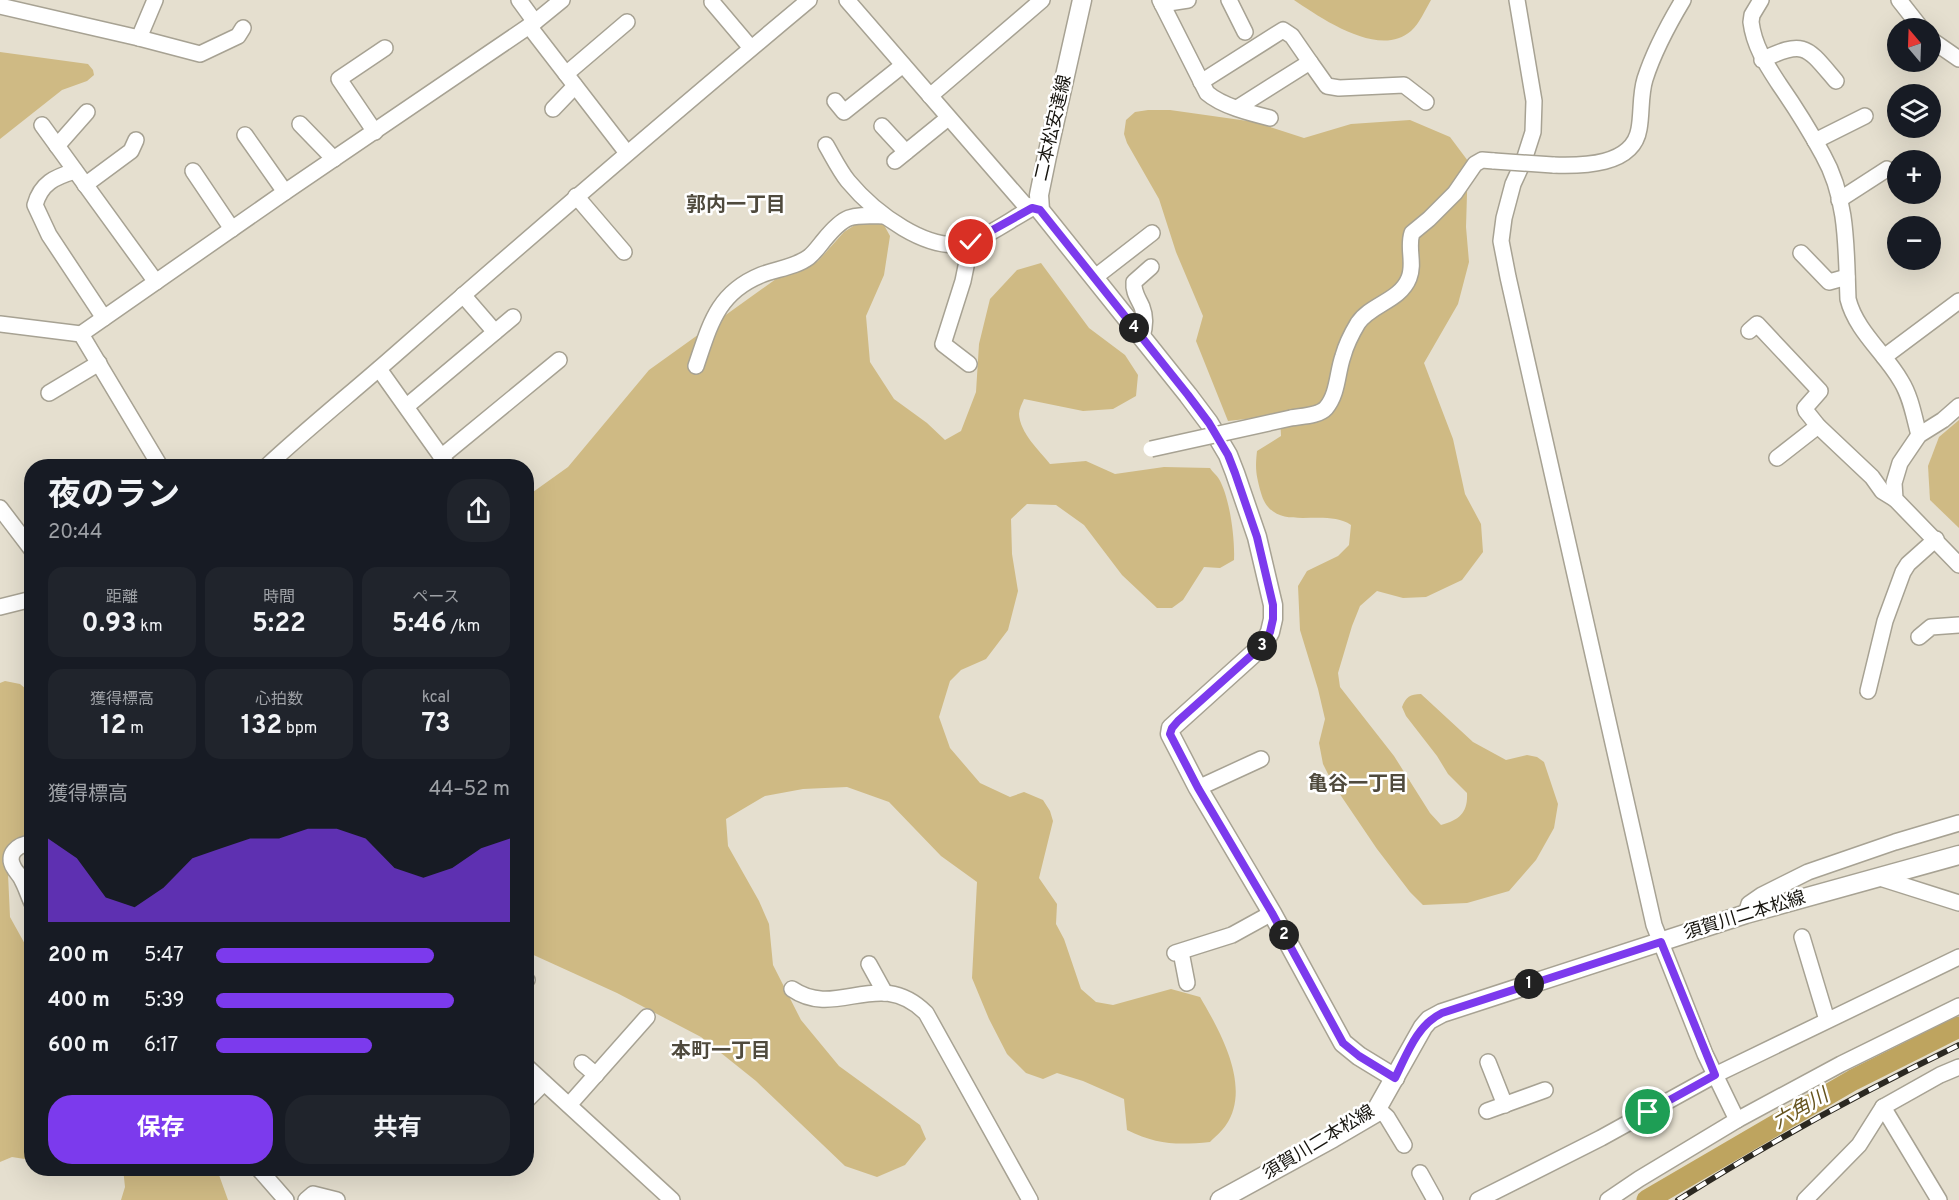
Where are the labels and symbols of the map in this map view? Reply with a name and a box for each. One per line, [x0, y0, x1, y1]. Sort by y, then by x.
north arrow [1887, 18, 1941, 72]
street label: 二本松安達線 [1031, 73, 1077, 183]
district label: 郭内一丁目 [686, 193, 786, 219]
pin [945, 216, 996, 267]
pin: 4 [1119, 313, 1149, 343]
pin: 3 [1247, 631, 1277, 661]
district label: 亀谷一丁目 [1308, 772, 1408, 798]
street label: 須賀川二本松線 [1681, 887, 1809, 945]
pin: 2 [1269, 920, 1299, 950]
pin: 1 [1514, 969, 1544, 999]
district label: 本町一丁目 [671, 1039, 771, 1065]
water label: 六角川 [1769, 1083, 1835, 1136]
pin [1622, 1086, 1673, 1137]
street label: 須賀川二本松線 [1259, 1101, 1379, 1185]

